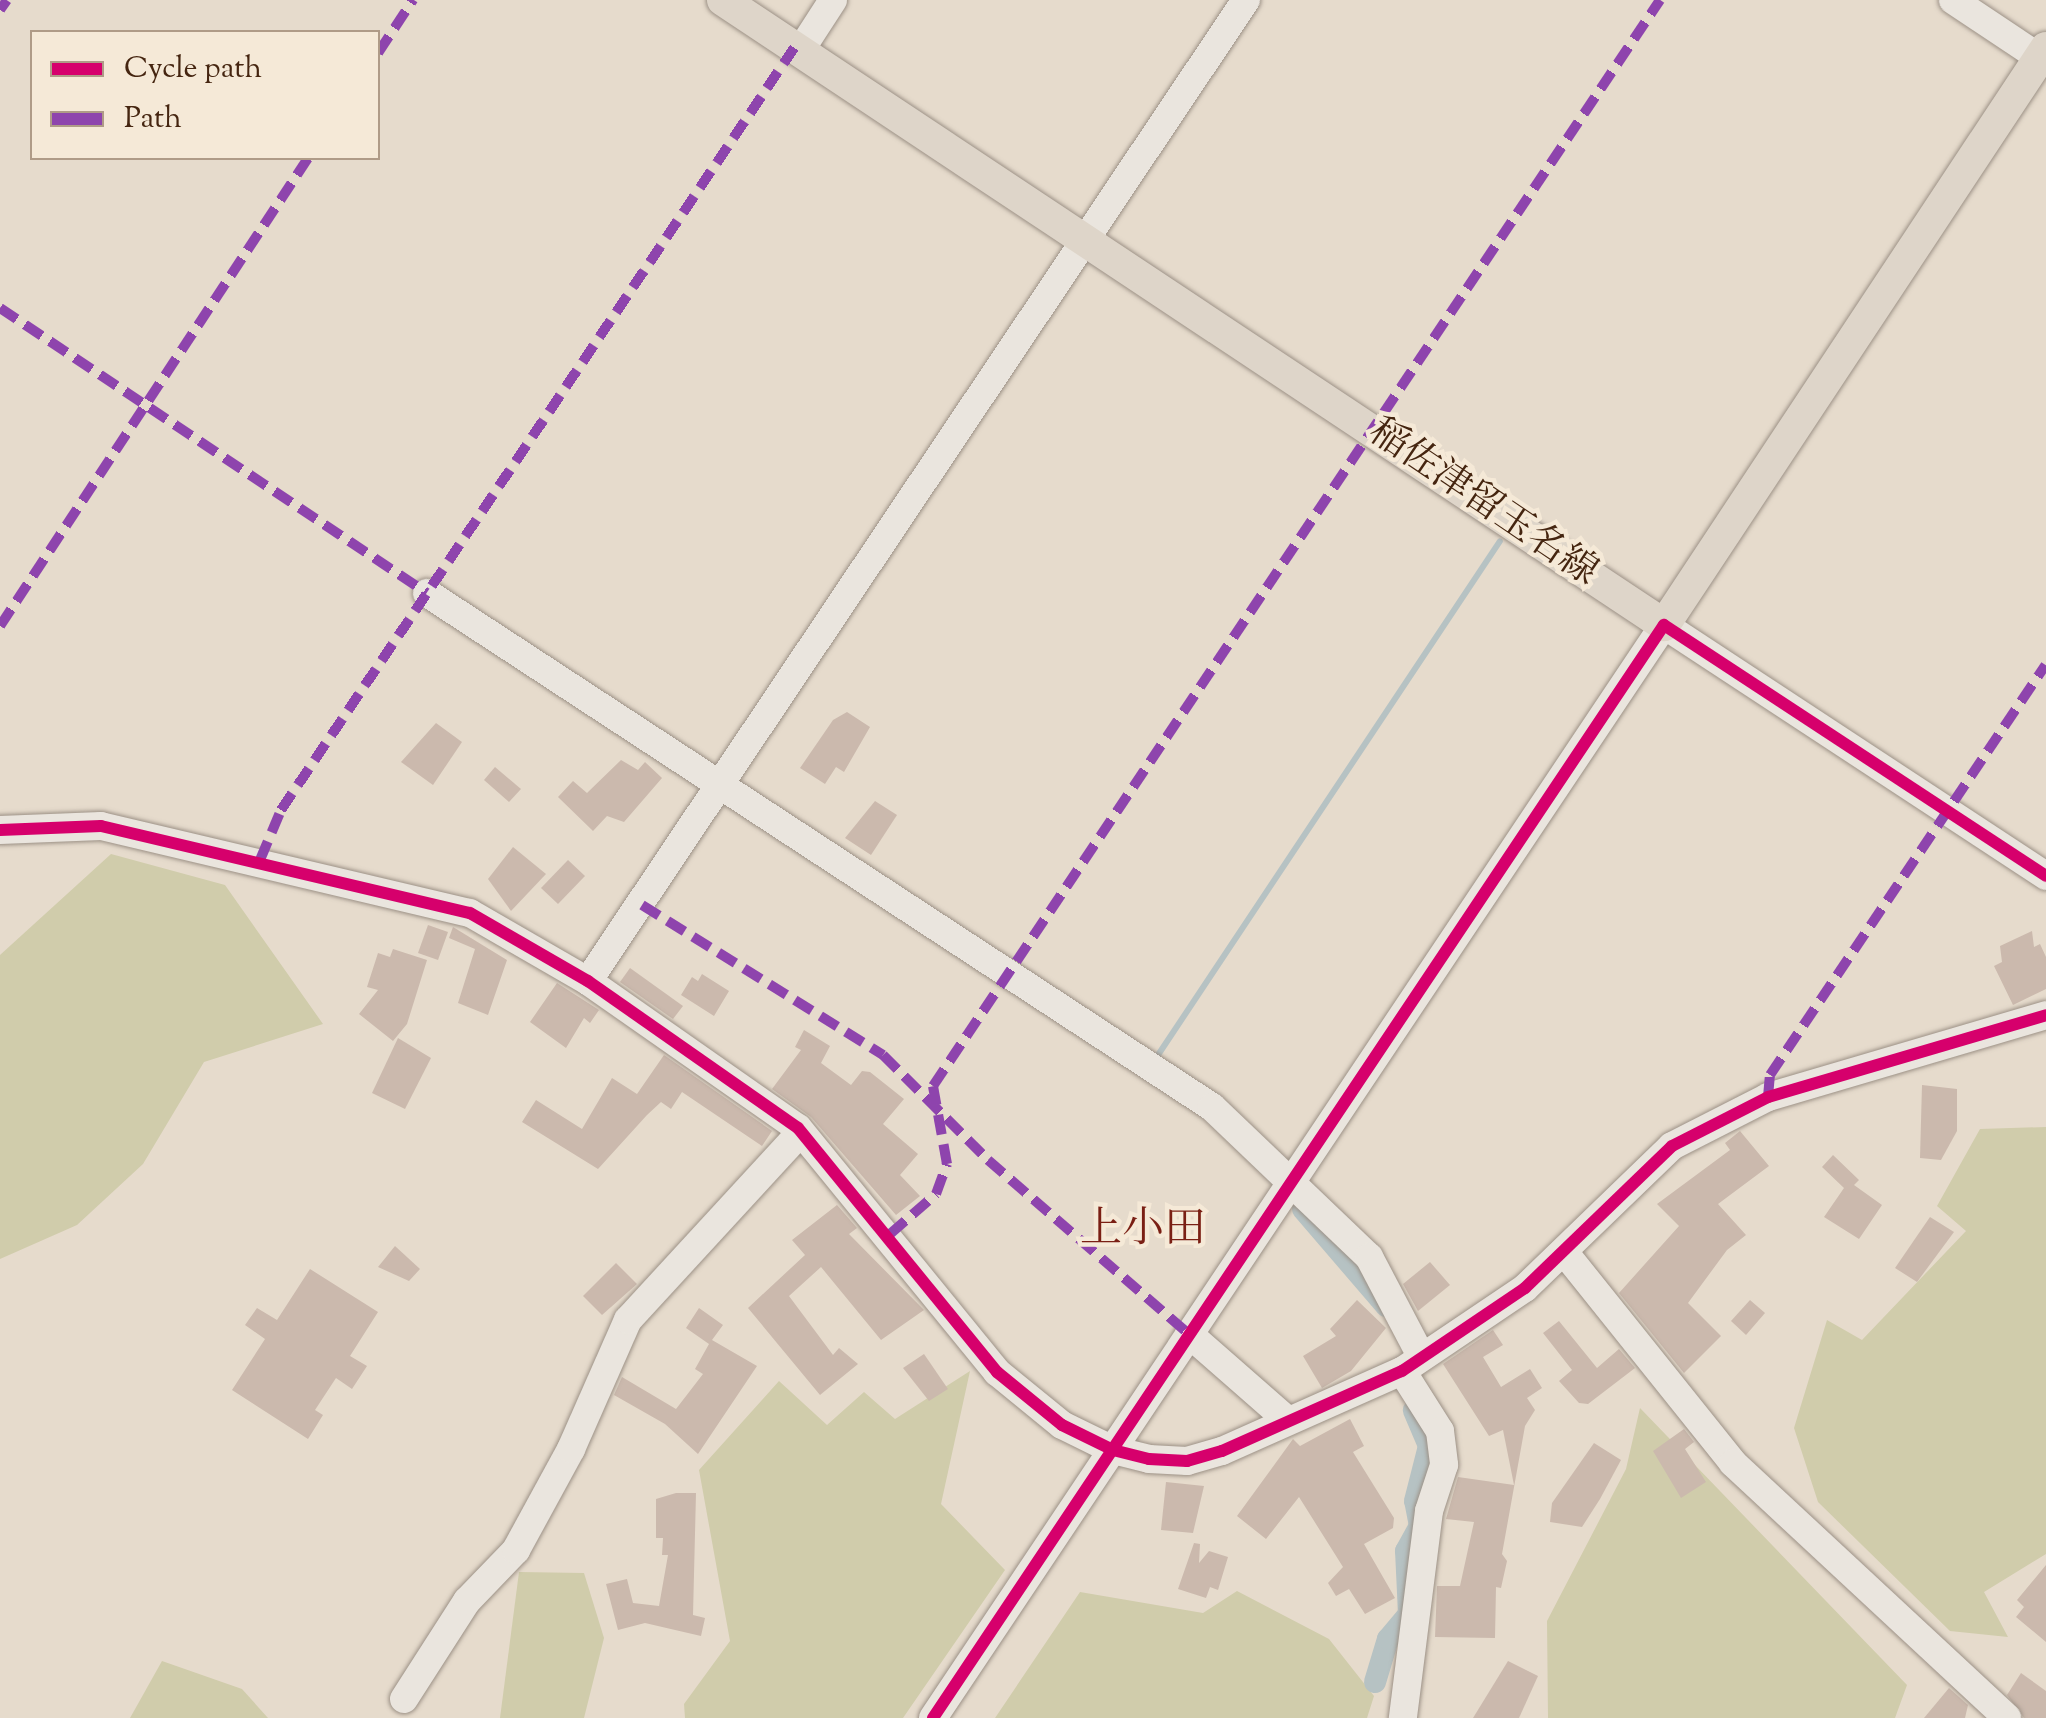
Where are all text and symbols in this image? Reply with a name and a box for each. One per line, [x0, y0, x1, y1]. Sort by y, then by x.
legend [30, 30, 380, 160]
text: Cycle path [124, 48, 262, 91]
text: Path [124, 98, 182, 141]
street label: 稲佐津留玉名線 [1359, 411, 1605, 597]
district label: 上小田 [1080, 1206, 1206, 1256]

